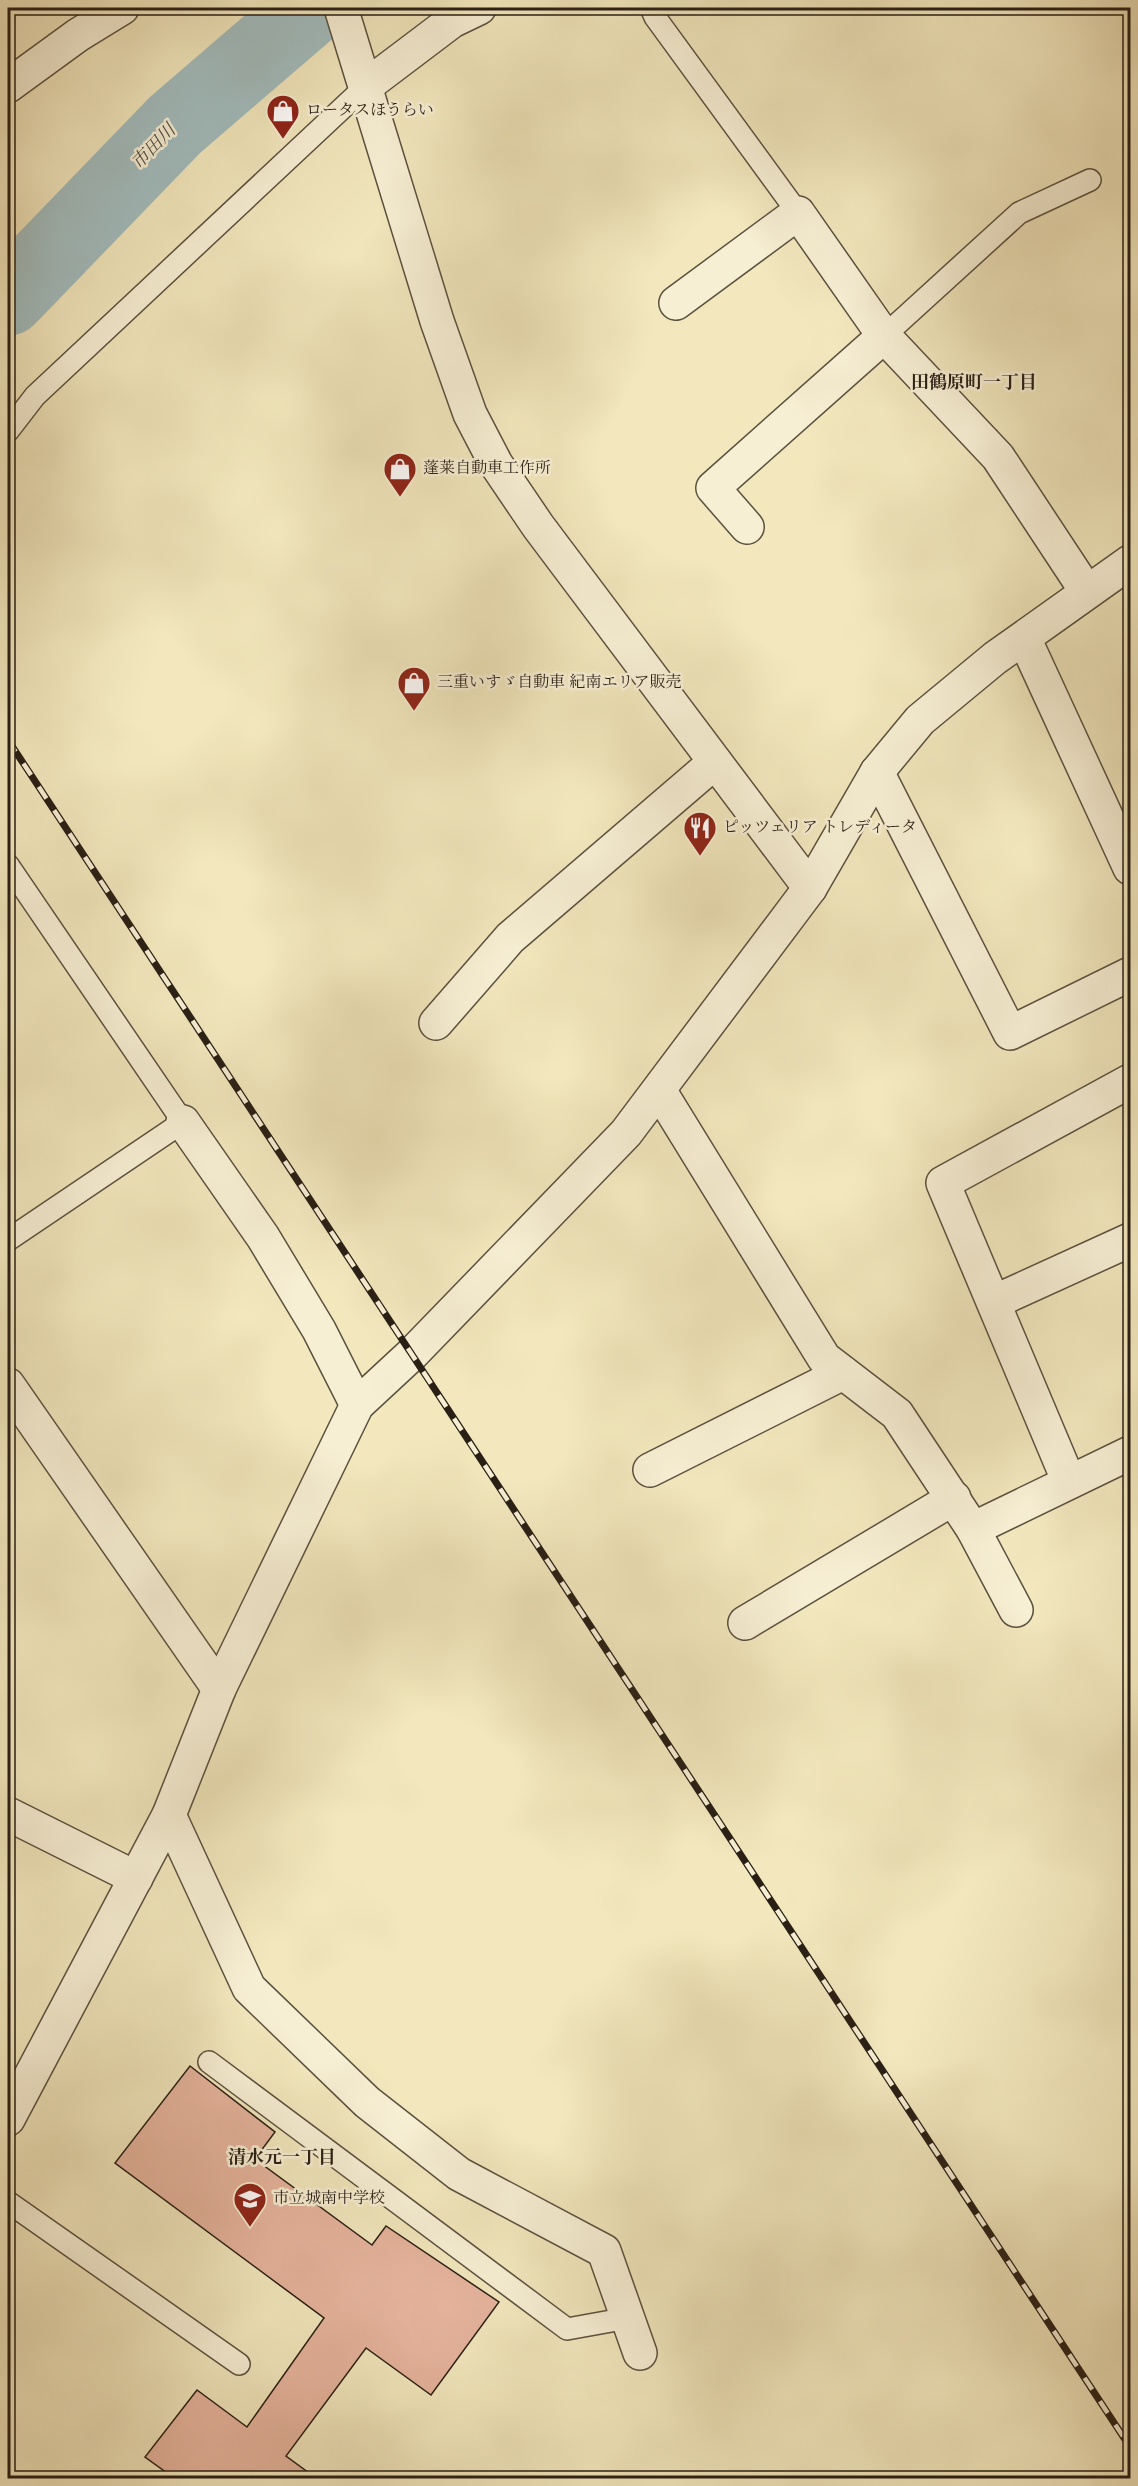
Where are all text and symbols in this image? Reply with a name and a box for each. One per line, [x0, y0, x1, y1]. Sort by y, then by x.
shop icon: ロータスほうらい [265, 93, 301, 140]
place label: ロータスほうらい [306, 102, 434, 119]
water label: 市田川 [127, 118, 181, 173]
district label: 田鶴原町一丁目 [911, 372, 1037, 392]
shop icon: 蓬莱自動車工作所 [382, 451, 418, 498]
place label: 蓬莱自動車工作所 [423, 459, 551, 477]
shop icon: 三重いすゞ自動車 紀南エリア販売 [396, 665, 432, 712]
place label: 三重いすゞ自動車 紀南エリア販売 [437, 673, 681, 691]
restaurant icon: ピッツェリア トレディータ [682, 810, 718, 857]
place label: ピッツェリア トレディータ [723, 819, 917, 836]
district label: 清水元一丁目 [228, 2147, 336, 2167]
school or university icon: 市立城南中学校 [232, 2181, 268, 2228]
place label: 市立城南中学校 [273, 2189, 385, 2207]

